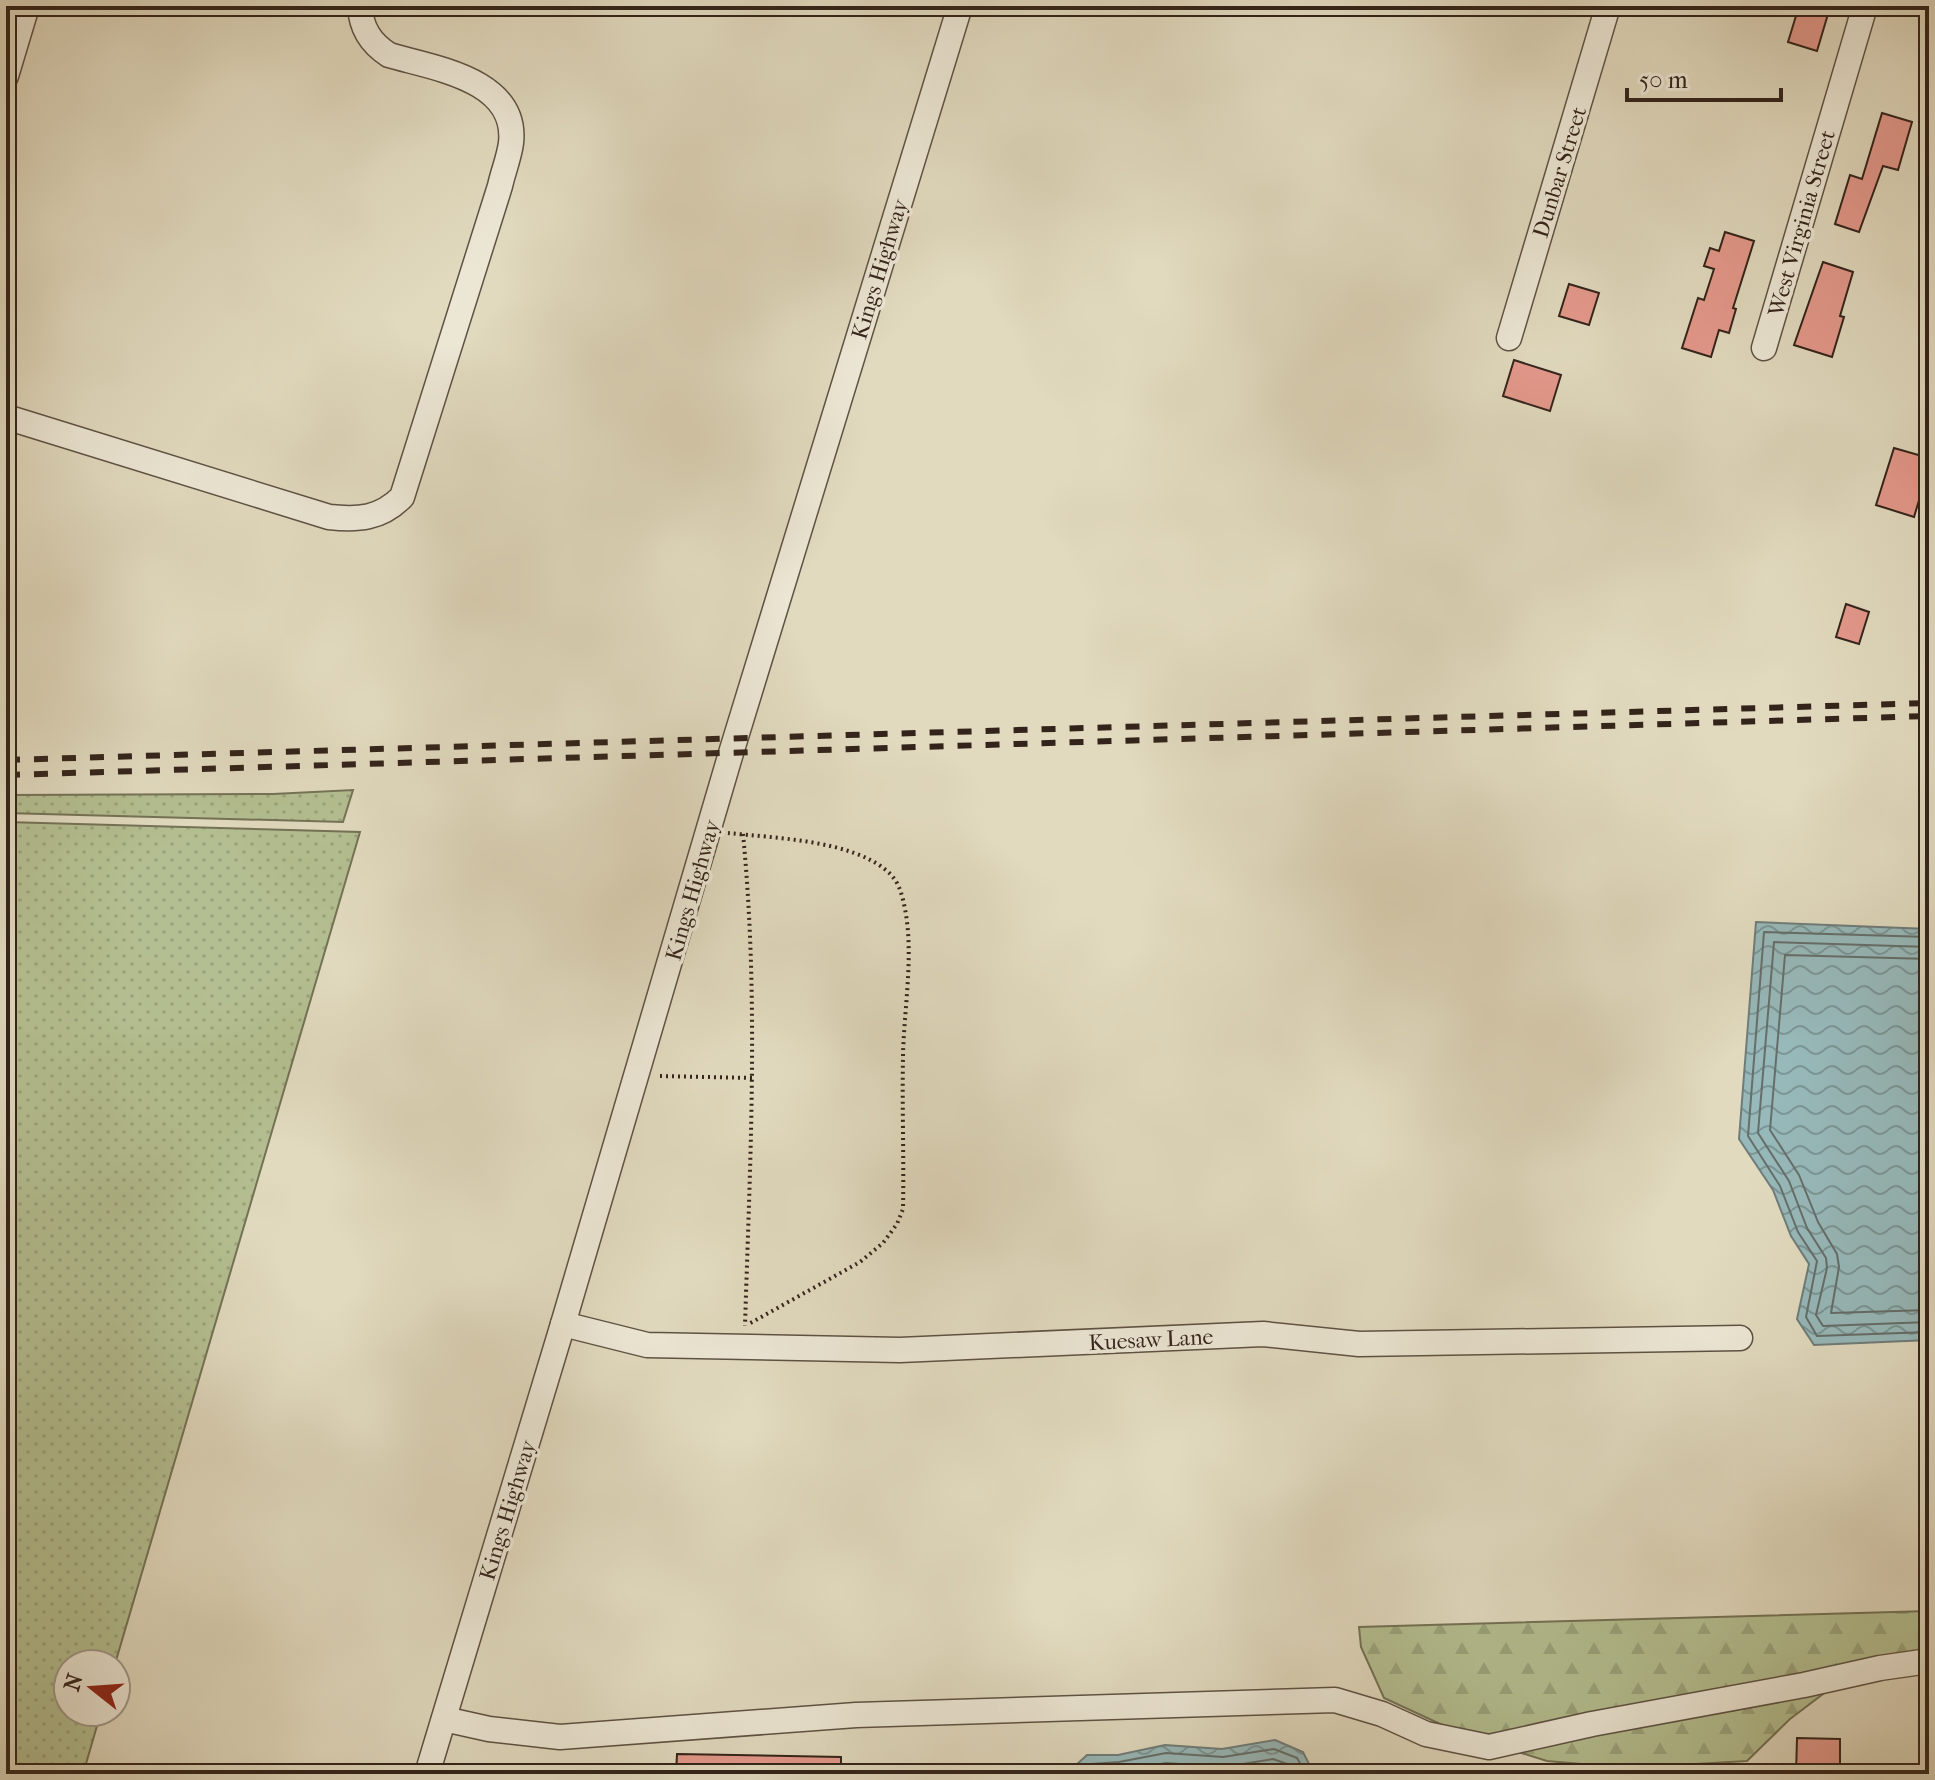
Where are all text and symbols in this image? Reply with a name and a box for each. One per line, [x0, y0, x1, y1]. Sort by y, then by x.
scale bar [1627, 52, 1781, 102]
text: 50 m [1639, 66, 1688, 94]
street label: Dunbar Street [1528, 103, 1592, 241]
street label: West Virginia Street [1763, 127, 1841, 320]
street label: Kings Highway [846, 195, 914, 342]
street label: Kings Highway [660, 816, 726, 964]
street label: Kuesaw Lane [1088, 1324, 1214, 1356]
street label: Kings Highway [474, 1436, 542, 1583]
north arrow [52, 1648, 132, 1728]
text: N [59, 1670, 89, 1694]

